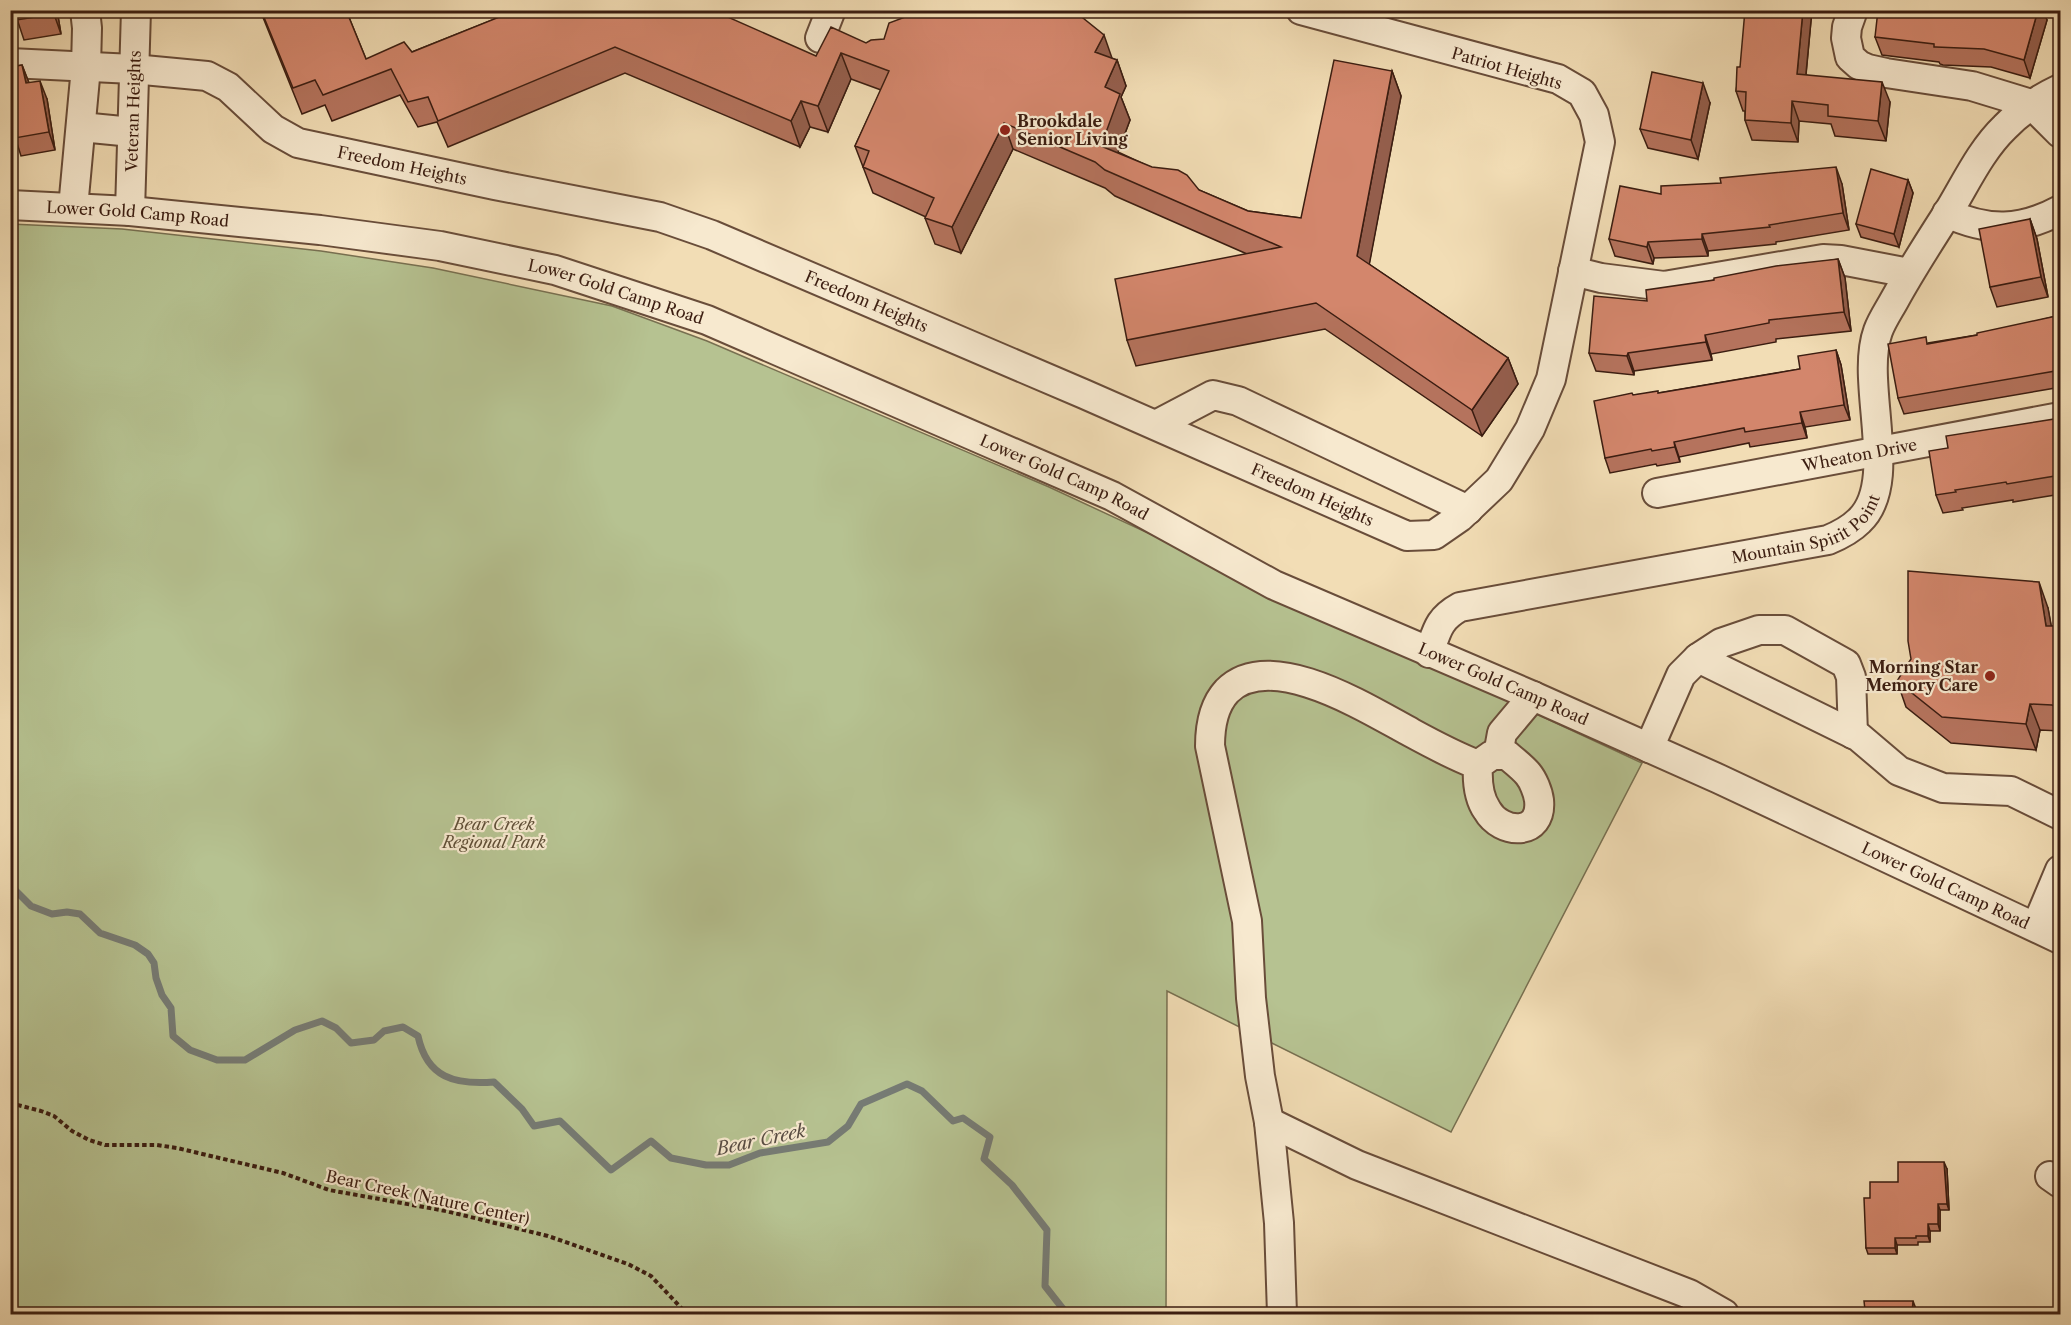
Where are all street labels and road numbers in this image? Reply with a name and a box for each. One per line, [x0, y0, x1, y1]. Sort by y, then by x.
street label: Patriot Heights [1449, 43, 1565, 93]
street label: Veteran Heights [121, 50, 145, 173]
street label: Freedom Heights [336, 142, 469, 189]
street label: Lower Gold Camp Road [46, 197, 230, 231]
street label: Lower Gold Camp Road [526, 255, 707, 328]
street label: Freedom Heights [802, 266, 931, 336]
street label: Lower Gold Camp Road [977, 430, 1152, 524]
street label: Wheaton Drive [1799, 434, 1919, 476]
street label: Freedom Heights [1248, 459, 1377, 530]
street label: Mountain Spirit Point [1730, 492, 1884, 567]
street label: Lower Gold Camp Road [1416, 638, 1592, 730]
street label: Lower Gold Camp Road [1859, 837, 2033, 933]
street label: Bear Creek (Nature Center) [324, 1166, 532, 1228]

